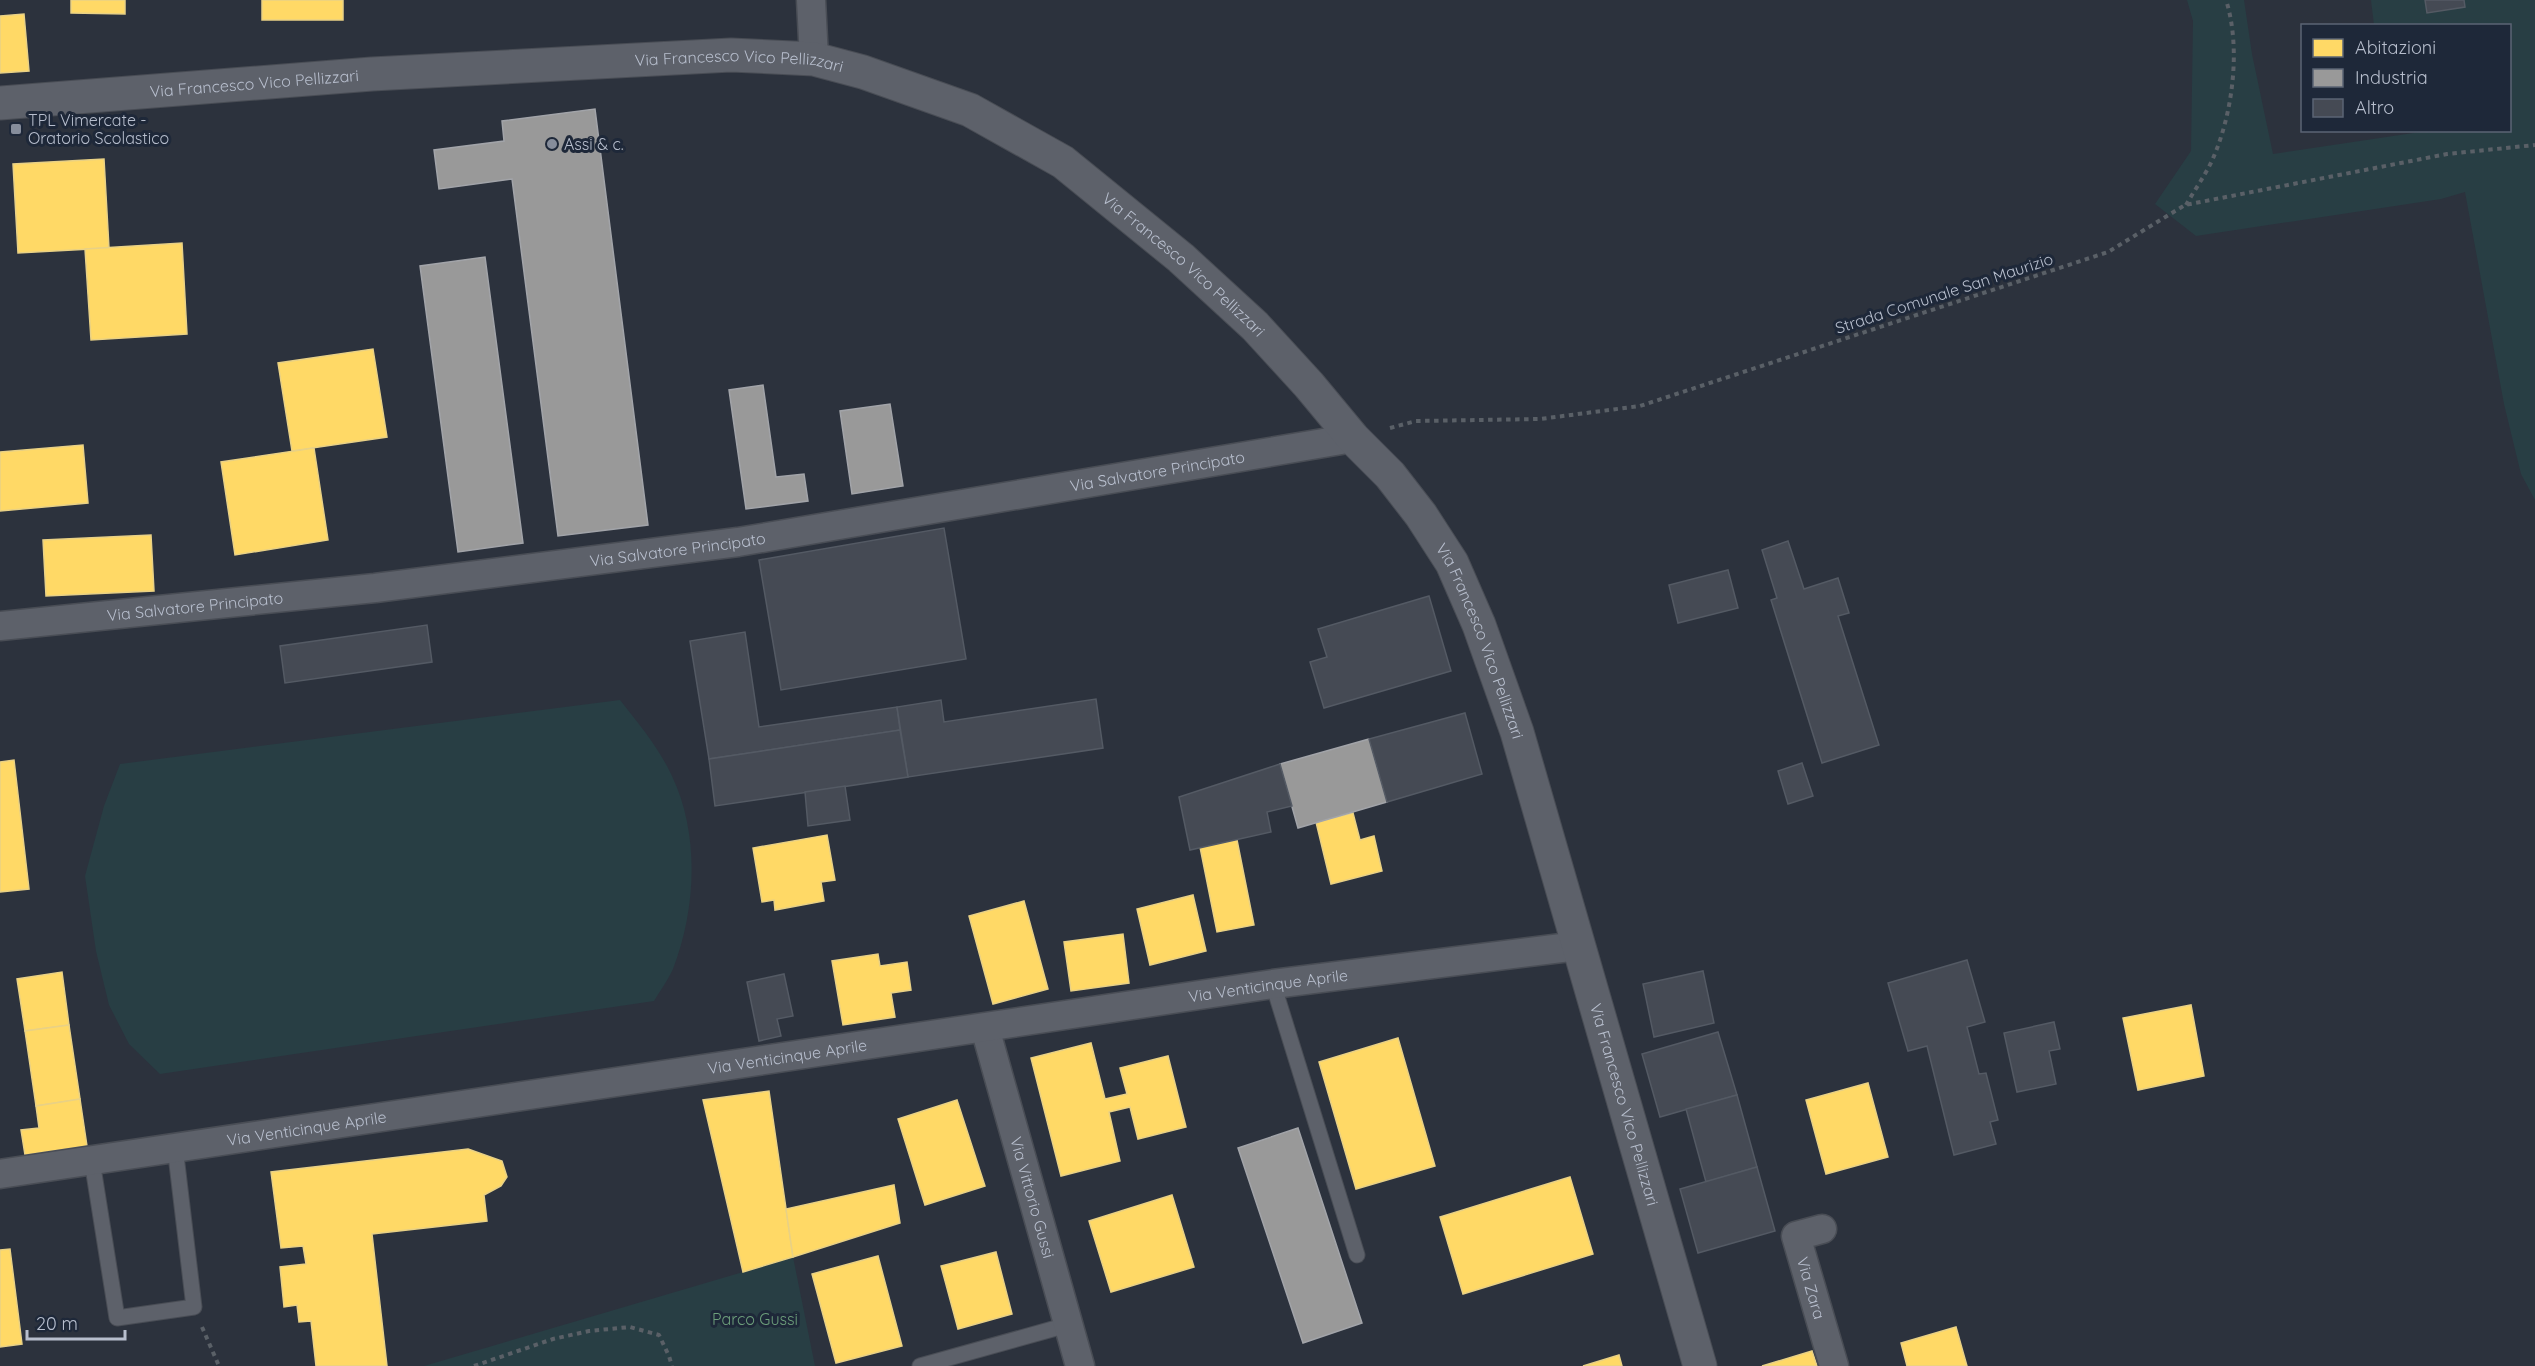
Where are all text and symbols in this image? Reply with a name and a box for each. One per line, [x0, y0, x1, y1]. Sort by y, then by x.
legend [2301, 24, 2511, 132]
text: Abitazioni [2355, 36, 2436, 59]
street label: Via Francesco Vico Pellizzari [634, 45, 846, 76]
street label: Via Francesco Vico Pellizzari [149, 65, 359, 101]
text: Industria [2355, 66, 2428, 89]
text: Altro [2355, 96, 2394, 119]
place label: TPL Vimercate - Oratorio Scolastico [28, 110, 169, 148]
marker: TPL Vimercate - Oratorio Scolastico [9, 122, 23, 136]
place label: Assi & c. [564, 134, 624, 154]
marker: Assi & c. [545, 137, 559, 151]
street label: Via Francesco Vico Pellizzari [1098, 188, 1270, 341]
street label: Strada Comunale San Maurizio [1832, 248, 2056, 338]
street label: Via Salvatore Principato [1068, 446, 1246, 496]
street label: Via Salvatore Principato [589, 528, 767, 571]
street label: Via Francesco Vico Pellizzari [1432, 539, 1528, 741]
street label: Via Salvatore Principato [106, 587, 284, 625]
street label: Via Venticinque Aprile [1187, 965, 1349, 1007]
street label: Via Francesco Vico Pellizzari [1586, 1001, 1663, 1208]
street label: Via Venticinque Aprile [706, 1035, 868, 1078]
street label: Via Venticinque Aprile [225, 1106, 388, 1150]
street label: Via Vittorio Gussi [1006, 1135, 1059, 1260]
street label: Via Zara [1793, 1254, 1830, 1321]
scale bar [27, 1303, 124, 1341]
park label: Parco Gussi [712, 1309, 798, 1329]
text: 20 m [36, 1312, 78, 1335]

